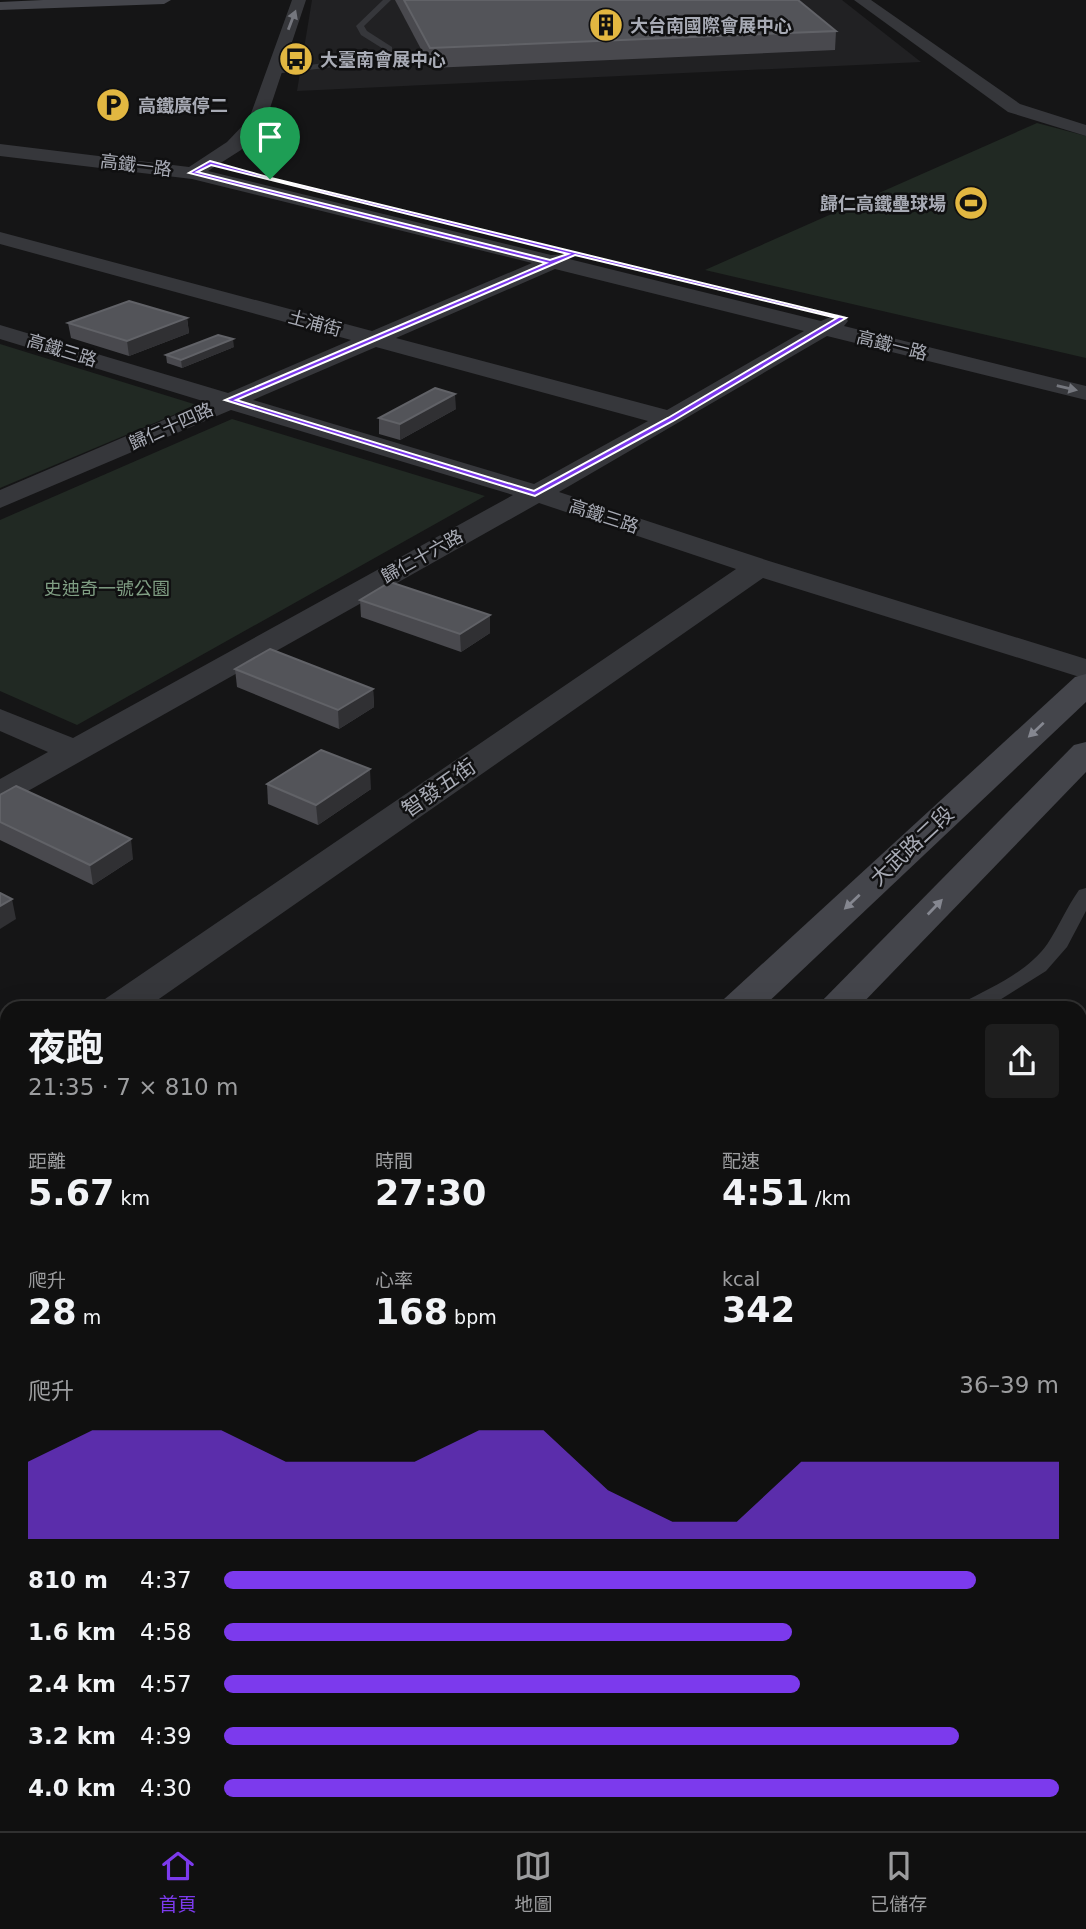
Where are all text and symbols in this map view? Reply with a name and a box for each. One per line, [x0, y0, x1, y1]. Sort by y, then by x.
building icon: 大台南國際會展中心 [587, 6, 625, 44]
one-way arrow [286, 10, 297, 31]
place label: 大台南國際會展中心 [630, 15, 792, 36]
bus stop icon: 大臺南會展中心 [277, 40, 315, 78]
place label: 大臺南會展中心 [320, 49, 446, 70]
parking icon: 高鐵廣停二 [94, 86, 132, 124]
place label: 高鐵廣停二 [138, 95, 228, 116]
pin [240, 107, 300, 179]
icon: arrive [251, 118, 289, 156]
street label: 高鐵一路 [99, 150, 173, 180]
sports icon: 歸仁高鐵壘球場 [952, 184, 990, 222]
place label: 歸仁高鐵壘球場 [820, 193, 946, 214]
street label: 土浦街 [286, 306, 344, 340]
street label: 高鐵一路 [855, 326, 929, 364]
street label: 高鐵三路 [25, 329, 99, 371]
one-way arrow [1056, 383, 1078, 394]
street label: 歸仁十四路 [126, 398, 216, 454]
street label: 高鐵三路 [567, 495, 641, 537]
street label: 歸仁十六路 [378, 525, 466, 587]
park label: 史迪奇一號公園 [44, 578, 170, 599]
one-way arrow [1027, 722, 1045, 738]
street label: 智發五街 [398, 754, 480, 822]
street label: 大武路二段 [865, 801, 959, 891]
one-way arrow [843, 894, 861, 910]
one-way arrow [926, 899, 942, 916]
button: share [985, 1024, 1059, 1098]
text: 夜跑 [28, 1026, 104, 1070]
text: 21:35 · 7 × 810 m [28, 1074, 238, 1100]
text: 距離 [28, 1150, 66, 1172]
text: 時間 [375, 1150, 413, 1172]
text: 配速 [722, 1150, 760, 1172]
text: 5.67 [28, 1173, 114, 1213]
text: 27:30 [375, 1173, 486, 1213]
text: 4:51 [722, 1173, 809, 1213]
text: km [114, 1187, 150, 1209]
text: /km [809, 1187, 851, 1209]
text: kcal [722, 1268, 760, 1290]
text: 爬升 [28, 1269, 66, 1291]
text: 心率 [375, 1269, 413, 1291]
text: 342 [722, 1290, 795, 1330]
text: 28 [28, 1292, 77, 1332]
text: 168 [375, 1292, 448, 1332]
text: m [77, 1306, 101, 1328]
text: bpm [448, 1306, 497, 1328]
text: 36–39 m [959, 1372, 1059, 1398]
text: 爬升 [28, 1378, 74, 1404]
text: 810 m [28, 1567, 108, 1593]
text: 4:37 [140, 1567, 192, 1593]
text: 1.6 km [28, 1619, 116, 1645]
text: 4:58 [140, 1619, 192, 1645]
text: 2.4 km [28, 1671, 116, 1697]
text: 4:57 [140, 1671, 192, 1697]
text: 3.2 km [28, 1723, 116, 1749]
text: 4:39 [140, 1723, 192, 1749]
text: 4.0 km [28, 1775, 116, 1801]
text: 4:30 [140, 1775, 192, 1801]
tab: 首頁 [159, 1847, 197, 1916]
tab: 地圖 [514, 1847, 552, 1916]
tab: 已儲存 [870, 1847, 927, 1916]

